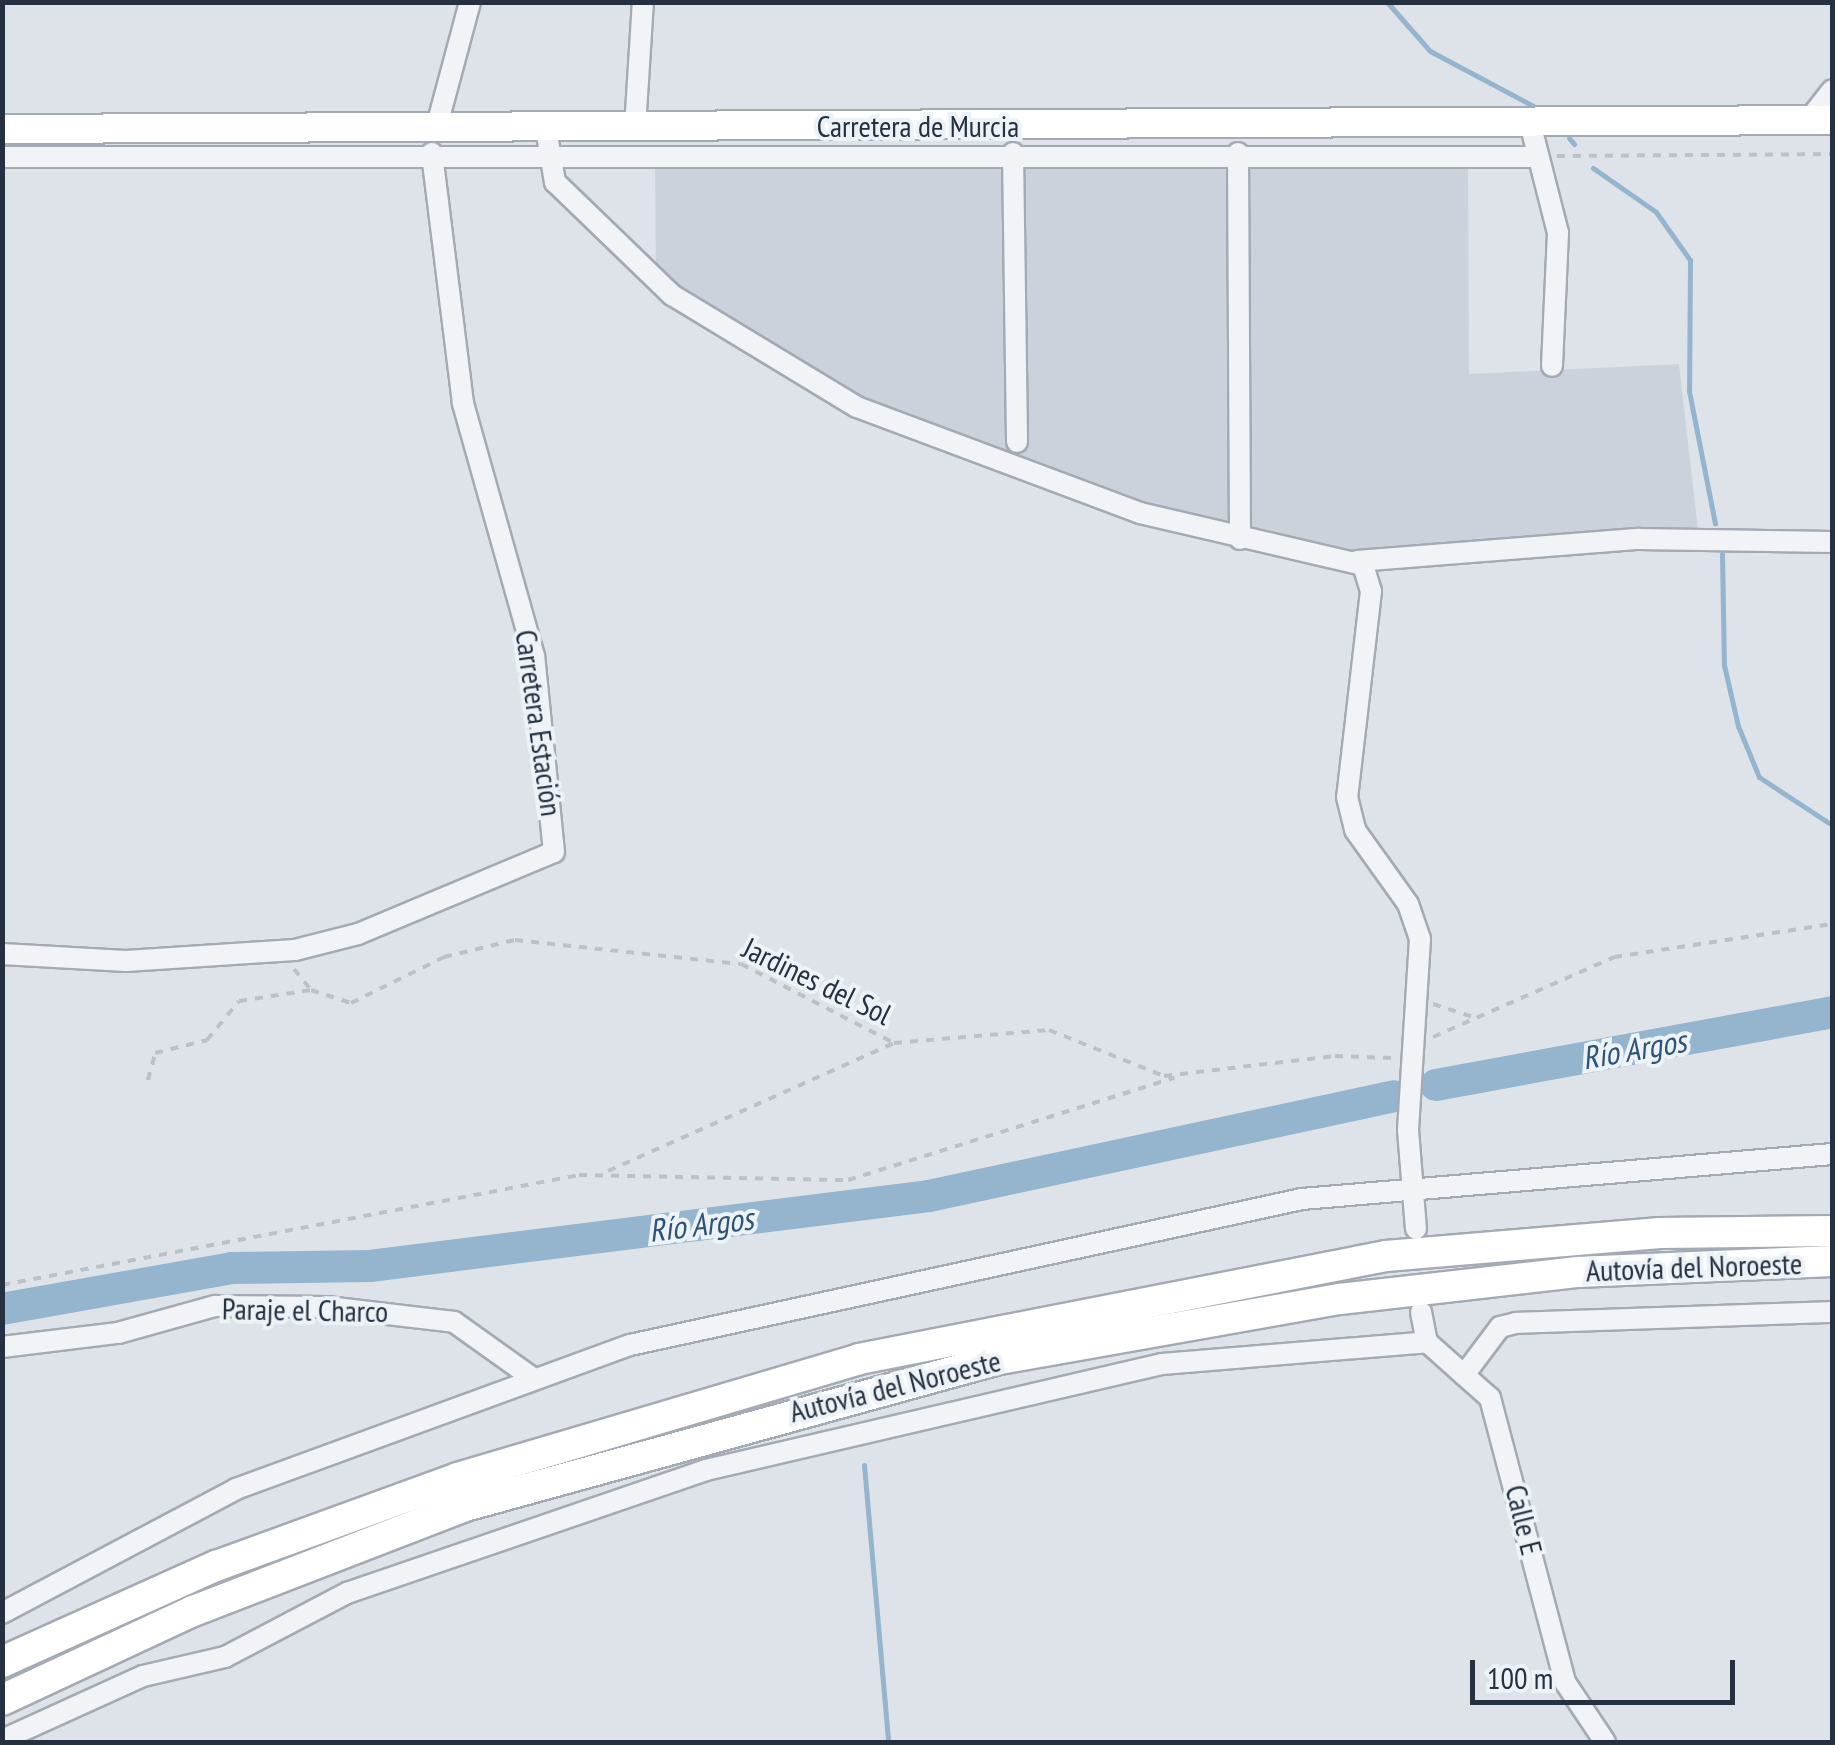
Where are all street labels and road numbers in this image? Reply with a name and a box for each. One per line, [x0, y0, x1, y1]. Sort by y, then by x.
street label: Carretera de Murcia [817, 108, 1019, 144]
street label: Carretera Estación [508, 628, 570, 818]
street label: Jardines del Sol [737, 930, 897, 1032]
street label: Autovía del Noroeste [1585, 1245, 1803, 1289]
street label: Paraje el Charco [222, 1291, 388, 1329]
street label: Autovía del Noroeste [786, 1342, 1004, 1430]
street label: Calle E [1498, 1481, 1550, 1559]

